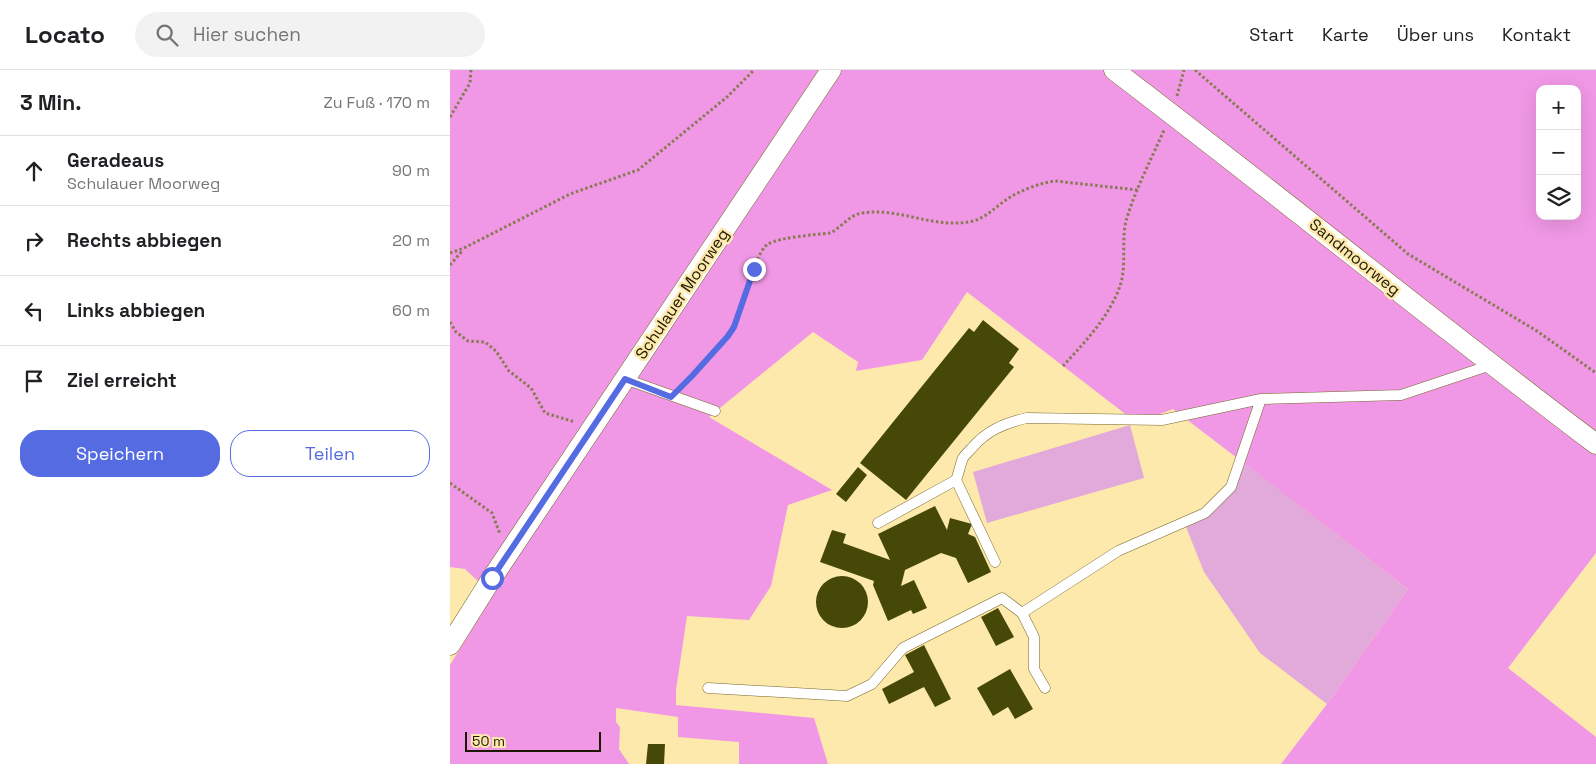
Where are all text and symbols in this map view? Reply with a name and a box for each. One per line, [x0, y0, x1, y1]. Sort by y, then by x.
search box [135, 12, 485, 57]
text: Locato [25, 19, 105, 50]
icon: search [153, 21, 181, 49]
text: Hier suchen [193, 22, 301, 47]
text: Start [1249, 23, 1294, 46]
text: Karte [1322, 23, 1369, 46]
text: Über uns [1397, 23, 1474, 46]
text: Kontakt [1502, 23, 1571, 46]
map controls [1536, 85, 1581, 220]
button: + [1536, 85, 1581, 130]
text: 3 Min. [20, 89, 81, 116]
text: Zu Fuß · 170 m [324, 92, 430, 113]
button: − [1536, 130, 1581, 175]
text: Geradeaus [67, 148, 164, 173]
icon: ahead [20, 157, 48, 185]
text: 90 m [392, 160, 430, 181]
text: Schulauer Moorweg [67, 173, 220, 194]
button: layers [1536, 175, 1581, 220]
street label: Sandmoorweg [1305, 214, 1405, 300]
street label: Schulauer Moorweg [630, 225, 734, 363]
icon: right [20, 227, 48, 255]
text: Rechts abbiegen [67, 228, 222, 253]
text: 20 m [392, 230, 430, 251]
route end [743, 258, 766, 281]
icon: left [20, 297, 48, 325]
text: Links abbiegen [67, 298, 205, 323]
text: 60 m [392, 300, 430, 321]
icon: arrive [20, 367, 48, 395]
text: Ziel erreicht [67, 368, 177, 393]
button: Speichern [20, 430, 220, 477]
button: Teilen [230, 430, 430, 477]
route start [481, 567, 504, 590]
scale bar [465, 729, 601, 752]
text: 50 m [472, 732, 505, 750]

